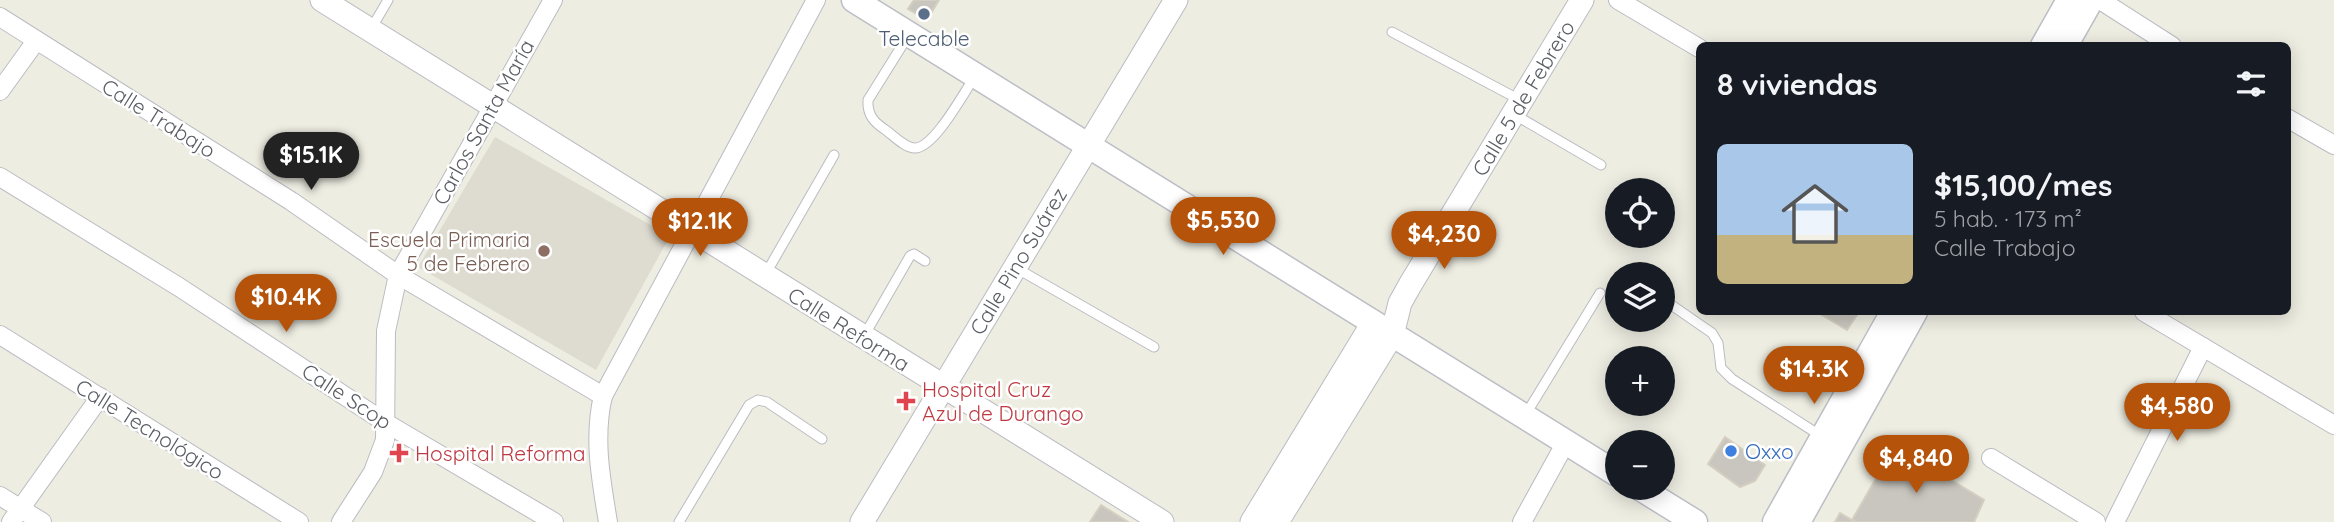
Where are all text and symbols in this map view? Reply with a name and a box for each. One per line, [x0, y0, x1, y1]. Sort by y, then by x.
marker: Telecable [916, 6, 932, 22]
street label: Calle 5 de Febrero [1466, 15, 1580, 181]
place label: Telecable [878, 25, 970, 51]
street label: Carlos Santa María [427, 35, 539, 209]
text: 8 viviendas [1717, 65, 1877, 103]
icon: filters [2232, 65, 2270, 103]
street label: Calle Trabajo [97, 73, 221, 163]
pin: $15.1K [254, 132, 368, 192]
text: $15.1K [279, 140, 343, 169]
text: $15,100/mes [1934, 166, 2112, 204]
icon: home [1773, 172, 1857, 256]
map controls [1605, 178, 1675, 500]
button: locate [1605, 178, 1675, 248]
street label: Calle Pino Suárez [964, 183, 1072, 339]
pin: $12.1K [643, 198, 757, 258]
pin: $5,530 [1166, 198, 1280, 257]
text: 5 hab. · 173 m² [1934, 204, 2082, 233]
text: $5,530 [1186, 205, 1260, 234]
text: $12.1K [668, 206, 732, 235]
pin: $4,230 [1387, 212, 1501, 271]
text: $4,230 [1407, 219, 1481, 248]
place label: Escuela Primaria 5 de Febrero [368, 226, 530, 276]
text: Calle Trabajo [1934, 233, 2076, 262]
marker: Escuela Primaria 5 de Febrero [536, 243, 552, 259]
button: layers [1605, 262, 1675, 332]
pin: $10.4K [229, 274, 343, 334]
street label: Calle Reforma [783, 281, 915, 377]
text: $10.4K [251, 282, 321, 311]
button: + [1605, 346, 1675, 416]
pin: $14.3K [1757, 346, 1871, 406]
text: $14.3K [1779, 354, 1849, 383]
street label: Calle Scop [297, 357, 397, 435]
street label: Calle Tecnológico [71, 373, 229, 485]
place label: Hospital Cruz Azul de Durango [922, 376, 1084, 426]
pin: $4,580 [2120, 384, 2234, 443]
marker: Hospital Cruz Azul de Durango [896, 391, 916, 411]
text: $4,580 [2140, 391, 2214, 420]
button: − [1605, 430, 1675, 500]
pin: $4,840 [1859, 435, 1973, 495]
place label: Oxxo [1745, 438, 1794, 464]
place label: Hospital Reforma [415, 440, 586, 466]
marker: Hospital Reforma [389, 443, 409, 463]
marker: Oxxo [1723, 443, 1739, 459]
text: $4,840 [1879, 443, 1953, 472]

